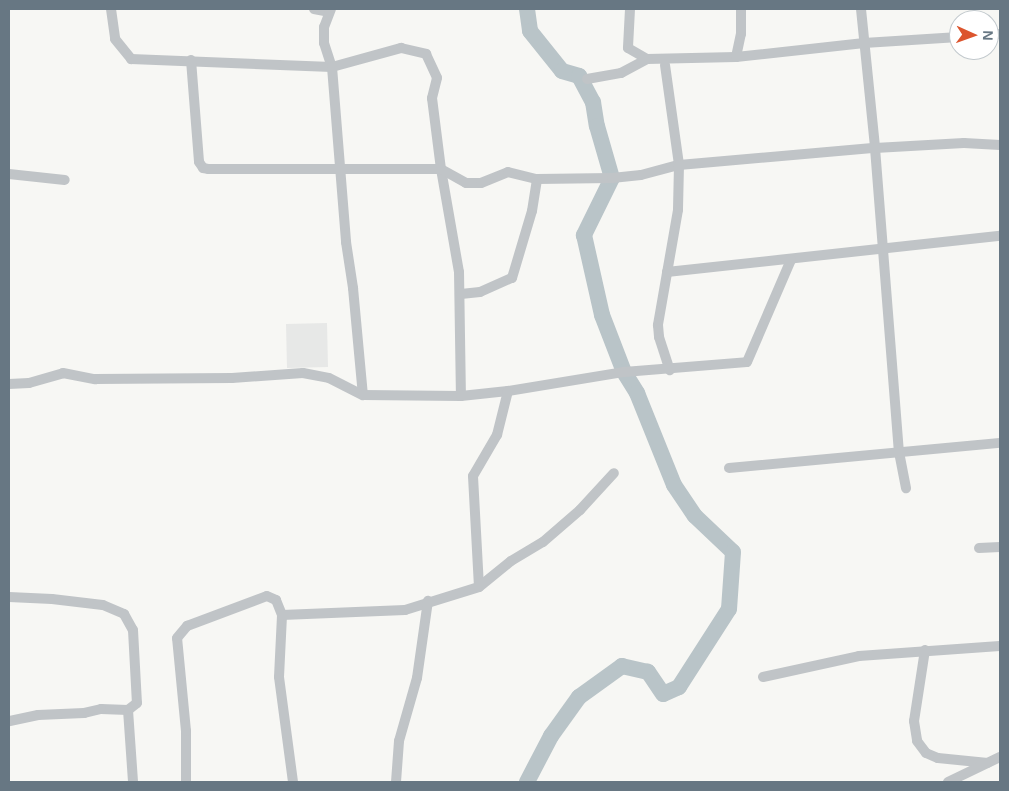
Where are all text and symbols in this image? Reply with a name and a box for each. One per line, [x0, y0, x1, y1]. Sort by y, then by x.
north arrow [949, 10, 999, 60]
text: N [980, 30, 996, 41]

